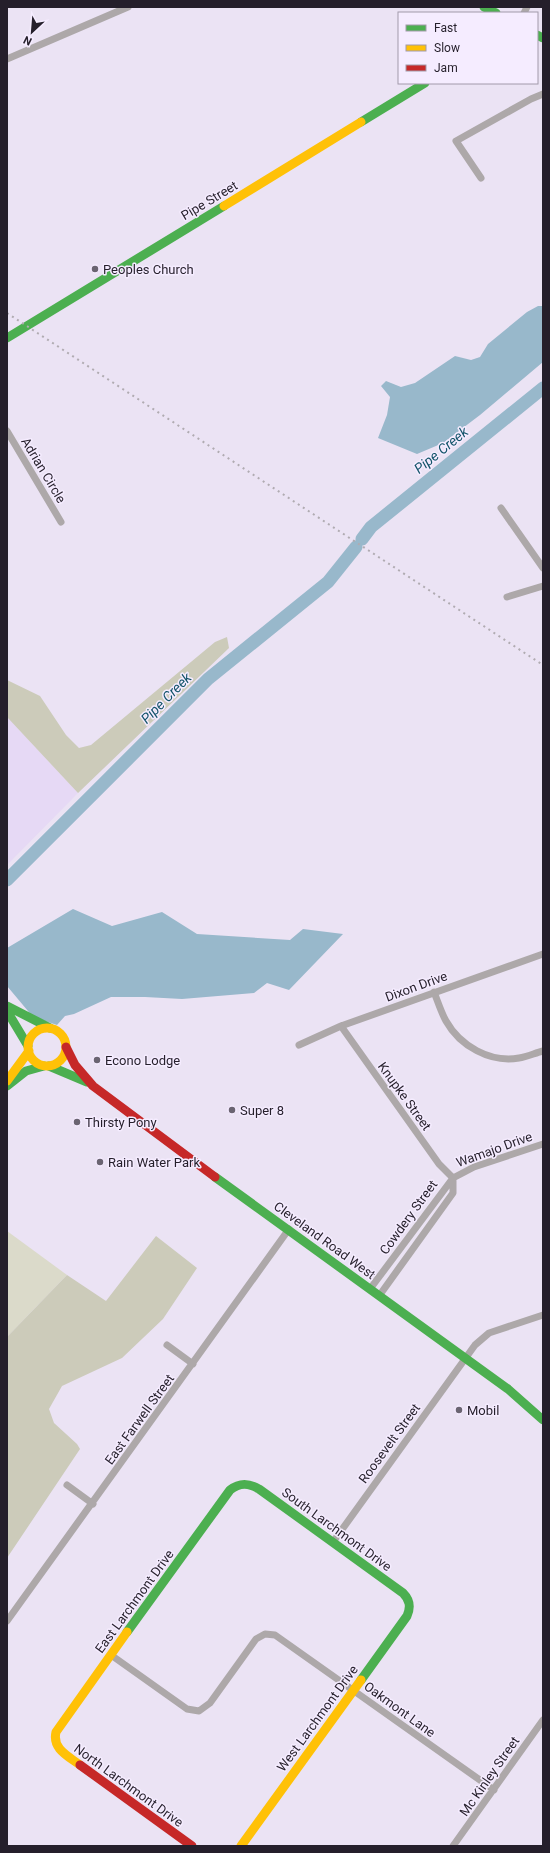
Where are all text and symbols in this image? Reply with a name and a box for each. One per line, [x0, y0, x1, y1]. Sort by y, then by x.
north arrow [12, 12, 52, 52]
legend [398, 12, 538, 84]
text: Fast [434, 21, 457, 35]
text: N [21, 33, 34, 48]
text: Slow [434, 41, 460, 55]
text: Jam [434, 61, 458, 75]
street label: Pipe Street [178, 178, 240, 223]
place label: Peoples Church [103, 262, 194, 277]
marker: Peoples Church [90, 264, 100, 274]
water label: Pipe Creek [411, 423, 472, 477]
street label: Adrian Circle [18, 435, 69, 506]
water label: Pipe Creek [137, 669, 195, 727]
street label: Dixon Drive [383, 968, 449, 1005]
place label: Econo Lodge [105, 1053, 180, 1068]
marker: Econo Lodge [92, 1055, 102, 1065]
street label: Knupke Street [375, 1059, 434, 1133]
place label: Super 8 [240, 1103, 284, 1118]
marker: Super 8 [227, 1105, 237, 1115]
place label: Thirsty Pony [85, 1115, 157, 1130]
marker: Thirsty Pony [72, 1117, 82, 1127]
street label: Wamajo Drive [454, 1129, 534, 1170]
place label: Rain Water Park [108, 1155, 200, 1170]
marker: Rain Water Park [95, 1157, 105, 1167]
street label: Cowdery Street [376, 1177, 440, 1257]
street label: Cleveland Road West [271, 1199, 378, 1282]
street label: East Farwell Street [102, 1371, 177, 1467]
street label: Roosevelt Street [356, 1401, 423, 1486]
place label: Mobil [467, 1403, 499, 1418]
marker: Mobil [454, 1405, 464, 1415]
street label: South Larchmont Drive [279, 1485, 395, 1574]
street label: East Larchmont Drive [92, 1547, 177, 1656]
street label: West Larchmont Drive [274, 1662, 361, 1774]
street label: Oakmont Lane [361, 1679, 438, 1740]
street label: Mc Kinley Street [456, 1734, 522, 1819]
street label: North Larchmont Drive [71, 1741, 186, 1830]

